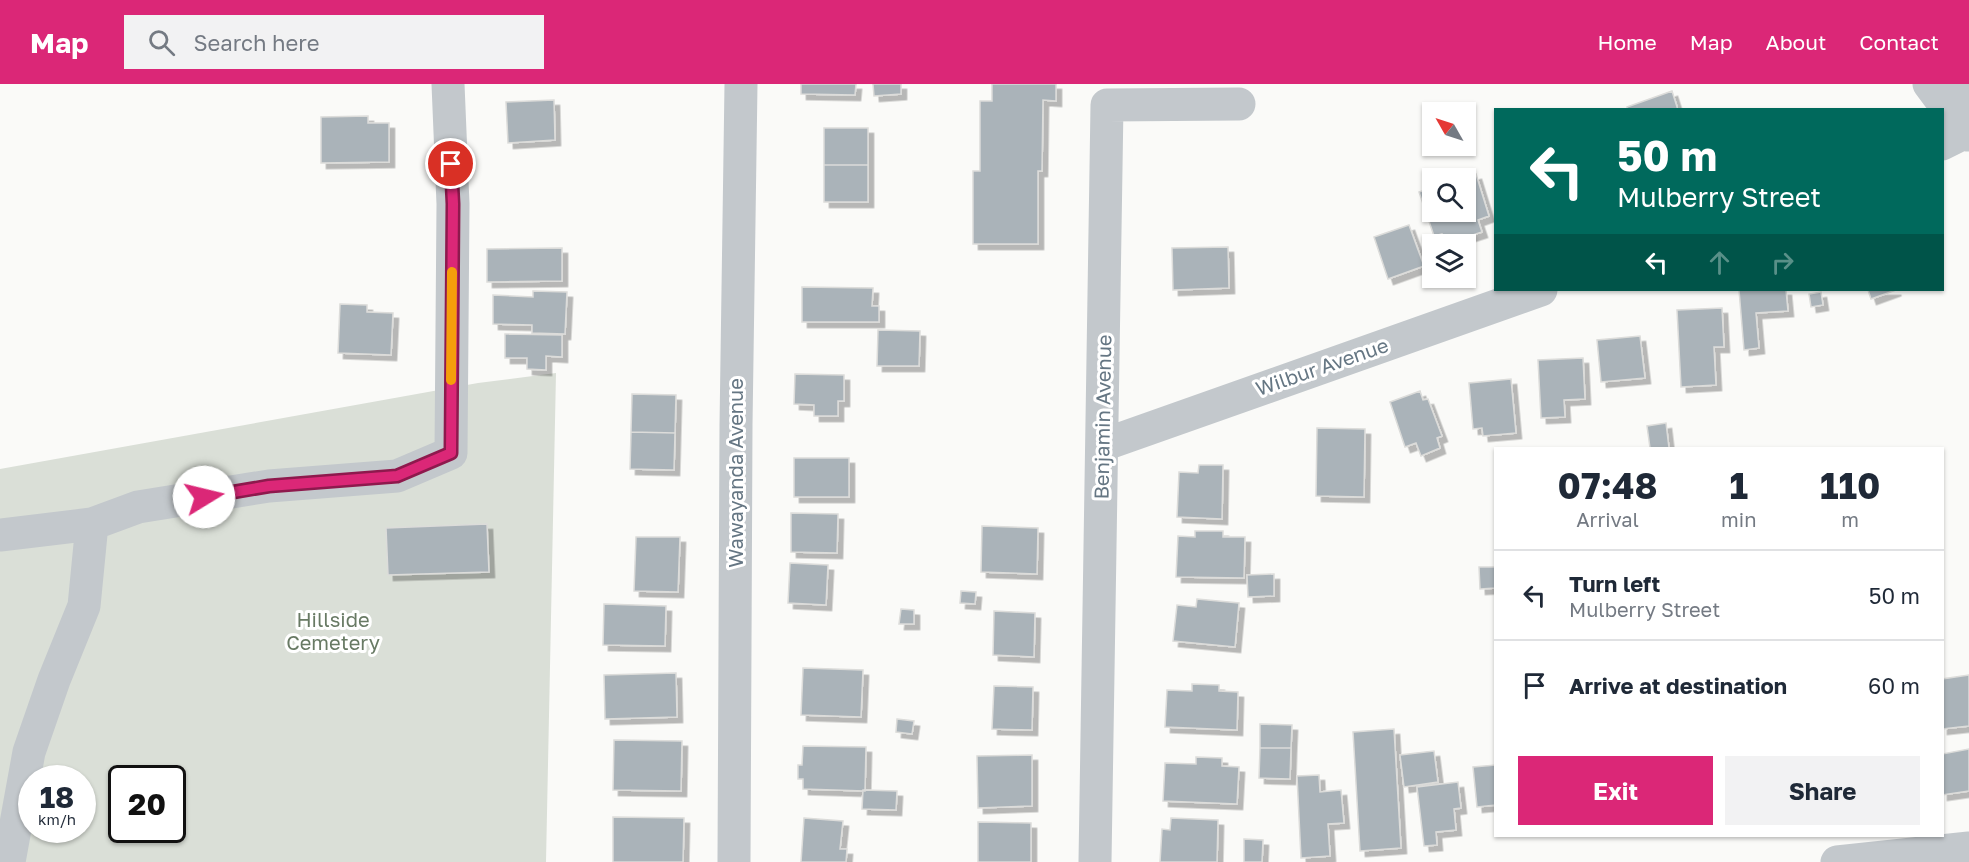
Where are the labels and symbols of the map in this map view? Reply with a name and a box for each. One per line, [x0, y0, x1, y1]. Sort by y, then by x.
north arrow [1422, 102, 1476, 156]
pin [425, 138, 476, 189]
street label: Wilbur Avenue [1252, 332, 1391, 400]
street label: Benjamin Avenue [1089, 334, 1115, 500]
street label: Wawayanda Avenue [723, 378, 747, 568]
position arrow [172, 465, 236, 529]
park label: Hillside Cemetery [286, 607, 380, 654]
speed limit sign: 20 [108, 765, 186, 843]

